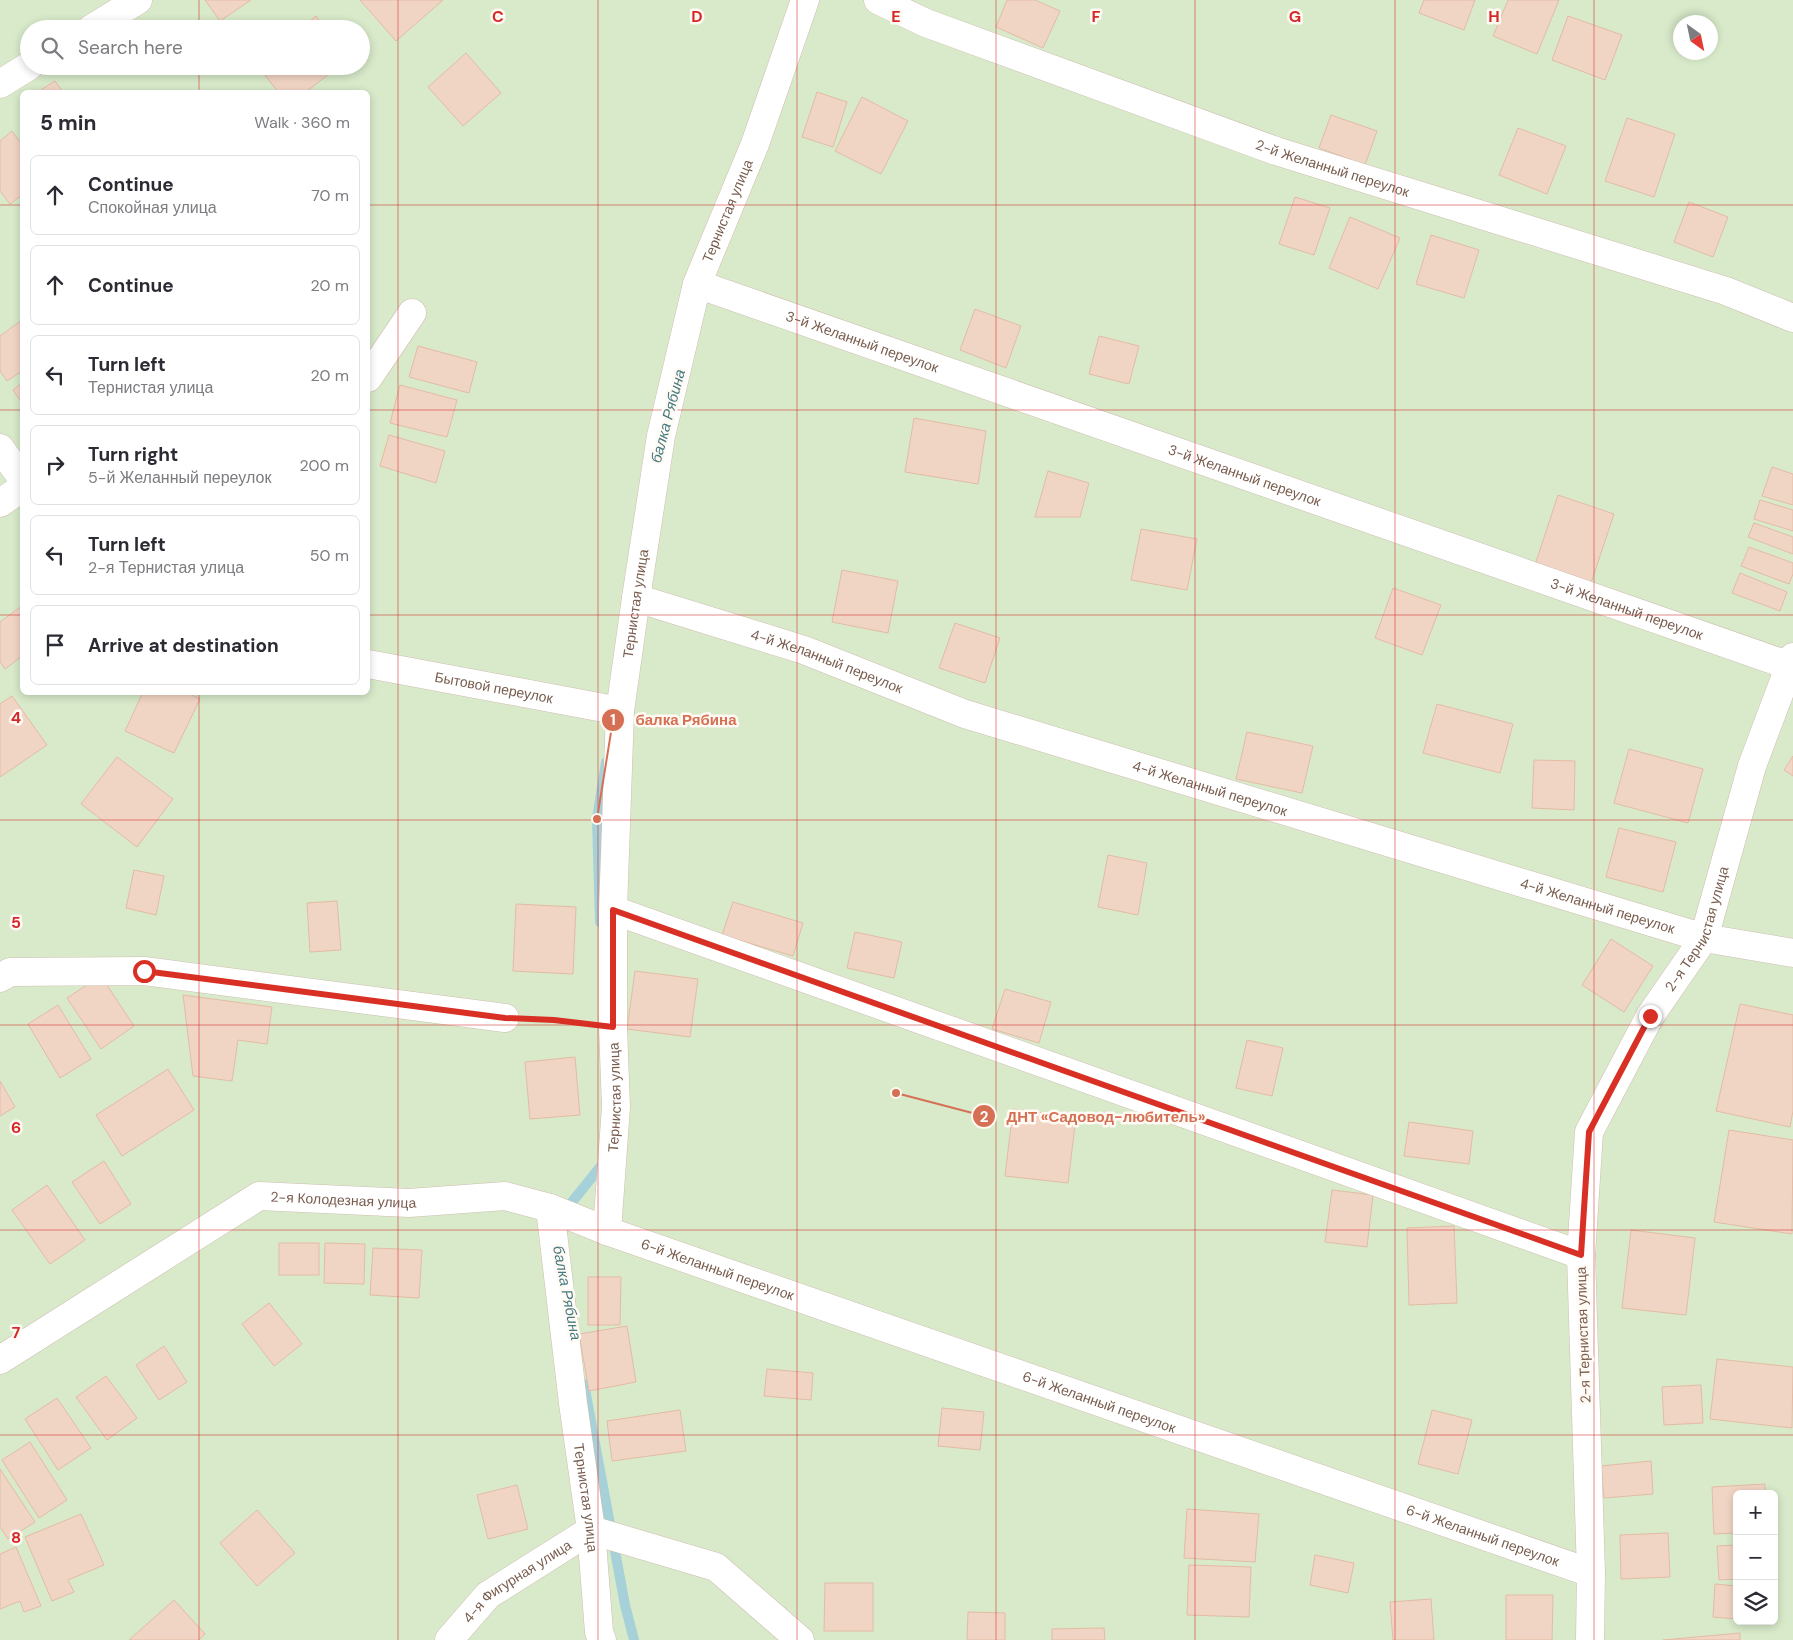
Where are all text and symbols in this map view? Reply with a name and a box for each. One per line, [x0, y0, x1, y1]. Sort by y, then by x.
text: C [492, 6, 504, 27]
text: D [691, 6, 703, 27]
text: E [891, 6, 901, 27]
text: F [1092, 6, 1101, 27]
text: G [1289, 6, 1301, 27]
text: H [1488, 6, 1500, 27]
north arrow [1673, 15, 1718, 60]
search box [20, 20, 370, 75]
icon: search [38, 34, 66, 62]
text: Search here [78, 35, 183, 60]
text: 5 min [40, 109, 96, 137]
text: Walk · 360 m [254, 112, 350, 133]
street label: 2-й Желанный переулок [1253, 135, 1412, 201]
street label: Тернистая улица [698, 156, 757, 265]
text: Continue [88, 172, 174, 197]
icon: ahead [41, 181, 69, 209]
text: 70 m [311, 185, 349, 206]
text: Спокойная улица [88, 197, 217, 218]
icon: ahead [41, 271, 69, 299]
text: Continue [88, 273, 174, 298]
text: 20 m [310, 275, 349, 296]
street label: 3-й Желанный переулок [784, 307, 942, 377]
text: Turn left [88, 352, 166, 377]
icon: left [41, 361, 69, 389]
text: 20 m [310, 365, 349, 386]
water label: балка Рябина [646, 367, 690, 465]
text: Тернистая улица [88, 377, 213, 398]
street label: 3-й Желанный переулок [1166, 440, 1324, 511]
text: Turn right [88, 442, 178, 467]
icon: right [41, 451, 69, 479]
text: 200 m [300, 455, 349, 476]
text: 5-й Желанный переулок [88, 467, 271, 488]
text: Turn left [88, 532, 166, 557]
icon: left [41, 541, 69, 569]
text: 50 m [310, 545, 349, 566]
street label: Тернистая улица [619, 548, 652, 659]
text: 2-я Тернистая улица [88, 557, 244, 578]
street label: 3-й Желанный переулок [1548, 574, 1706, 644]
street label: 4-й Желанный переулок [749, 625, 906, 698]
icon: arrive [41, 631, 69, 659]
text: Arrive at destination [88, 633, 279, 658]
street label: Бытовой переулок [433, 668, 555, 707]
callout: балка Рябина [600, 705, 746, 735]
text: 4 [11, 707, 21, 728]
text: 1 [610, 710, 616, 730]
text: балка Рябина [636, 710, 737, 730]
street label: 4-й Желанный переулок [1130, 756, 1290, 820]
street label: 2-я Тернистая улица [1661, 864, 1733, 995]
street label: 4-й Желанный переулок [1518, 874, 1678, 938]
text: 5 [11, 912, 21, 933]
route start [133, 960, 156, 983]
route end [1639, 1005, 1662, 1028]
street label: Тернистая улица [604, 1042, 625, 1153]
callout: ДНТ «Садовод-любитель» [972, 1101, 1216, 1131]
text: 2 [980, 1107, 989, 1127]
text: ДНТ «Садовод-любитель» [1007, 1107, 1206, 1127]
text: 6 [11, 1117, 21, 1138]
street label: 2-я Колодезная улица [270, 1188, 417, 1212]
street label: 6-й Желанный переулок [639, 1234, 797, 1305]
water label: балка Рябина [548, 1244, 586, 1342]
street label: 2-я Тернистая улица [1572, 1266, 1594, 1404]
text: 7 [12, 1322, 21, 1343]
street label: 6-й Желанный переулок [1020, 1367, 1179, 1437]
street label: Тернистая улица [570, 1442, 602, 1553]
map controls [1733, 1490, 1778, 1625]
button: + [1733, 1490, 1778, 1535]
street label: 6-й Желанный переулок [1404, 1500, 1562, 1571]
text: 8 [11, 1527, 21, 1548]
button: − [1733, 1535, 1778, 1580]
street label: 4-я Фигурная улица [459, 1536, 575, 1627]
button: layers [1733, 1580, 1778, 1625]

